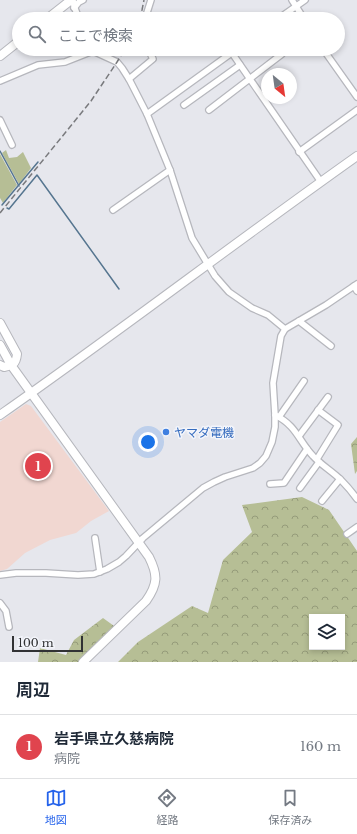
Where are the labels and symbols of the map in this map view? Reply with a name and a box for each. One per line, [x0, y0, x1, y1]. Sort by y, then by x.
north arrow [261, 68, 297, 104]
place label: ヤマダ電機 [174, 425, 234, 440]
marker: ヤマダ電機 [161, 427, 171, 437]
your location [138, 432, 158, 452]
pin: 1 [25, 451, 51, 481]
scale bar [12, 634, 83, 653]

